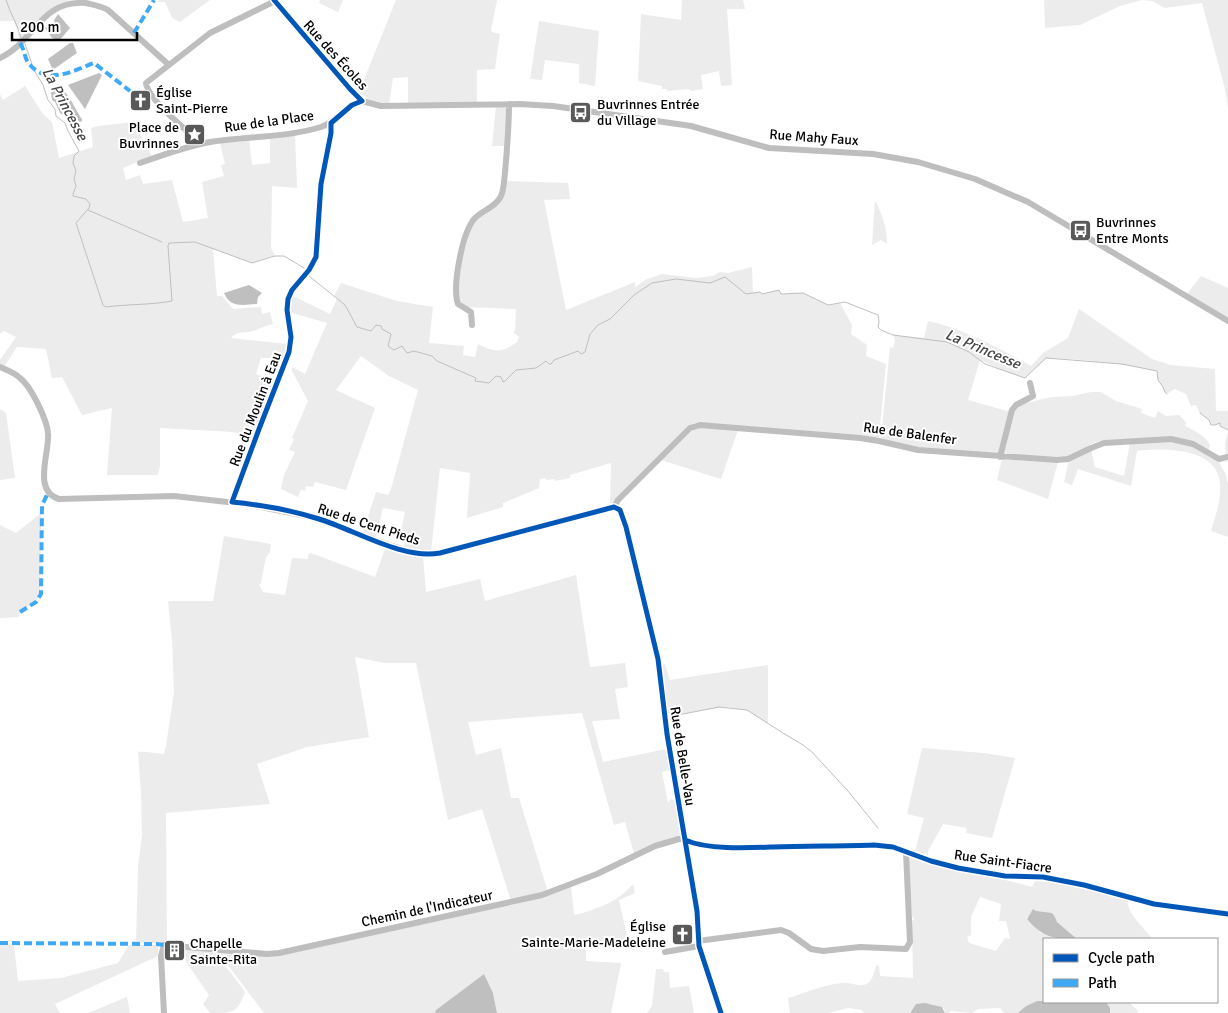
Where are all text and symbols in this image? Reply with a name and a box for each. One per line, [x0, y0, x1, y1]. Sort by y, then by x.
scale bar [12, 10, 138, 42]
street label: Rue des Écoles [300, 17, 371, 94]
text: 200 m [20, 18, 60, 36]
water label: La Princesse [38, 64, 92, 145]
place label: Église Saint-Pierre [156, 84, 228, 117]
church icon: Église Saint-Pierre [128, 88, 152, 112]
place label: Buvrinnes Entrée du Village [597, 96, 700, 129]
bus stop icon: Buvrinnes Entrée du Village [569, 100, 593, 124]
street label: Rue de la Place [223, 107, 315, 136]
place label: Place de Buvrinnes [119, 119, 179, 152]
place icon: Place de Buvrinnes [183, 123, 207, 147]
street label: Rue Mahy Faux [769, 126, 860, 149]
place label: Buvrinnes Entre Monts [1096, 214, 1169, 247]
bus stop icon: Buvrinnes Entre Monts [1068, 218, 1092, 242]
water label: La Princesse [943, 325, 1025, 373]
street label: Rue du Moulin à Eau [226, 349, 285, 469]
street label: Rue de Balenfer [862, 419, 959, 449]
street label: Rue de Cent Pieds [316, 500, 422, 549]
street label: Rue de Belle-Vau [666, 705, 699, 807]
street label: Rue Saint-Fiacre [953, 846, 1053, 877]
street label: Chemin de l'Indicateur [360, 886, 495, 931]
place label: Église Sainte-Marie-Madeleine [521, 918, 666, 951]
church icon: Église Sainte-Marie-Madeleine [670, 922, 694, 946]
place label: Chapelle Sainte-Rita [190, 935, 257, 968]
legend [1043, 938, 1218, 1003]
building icon: Chapelle Sainte-Rita [162, 939, 186, 963]
text: Cycle path [1088, 949, 1155, 967]
text: Path [1088, 974, 1117, 992]

